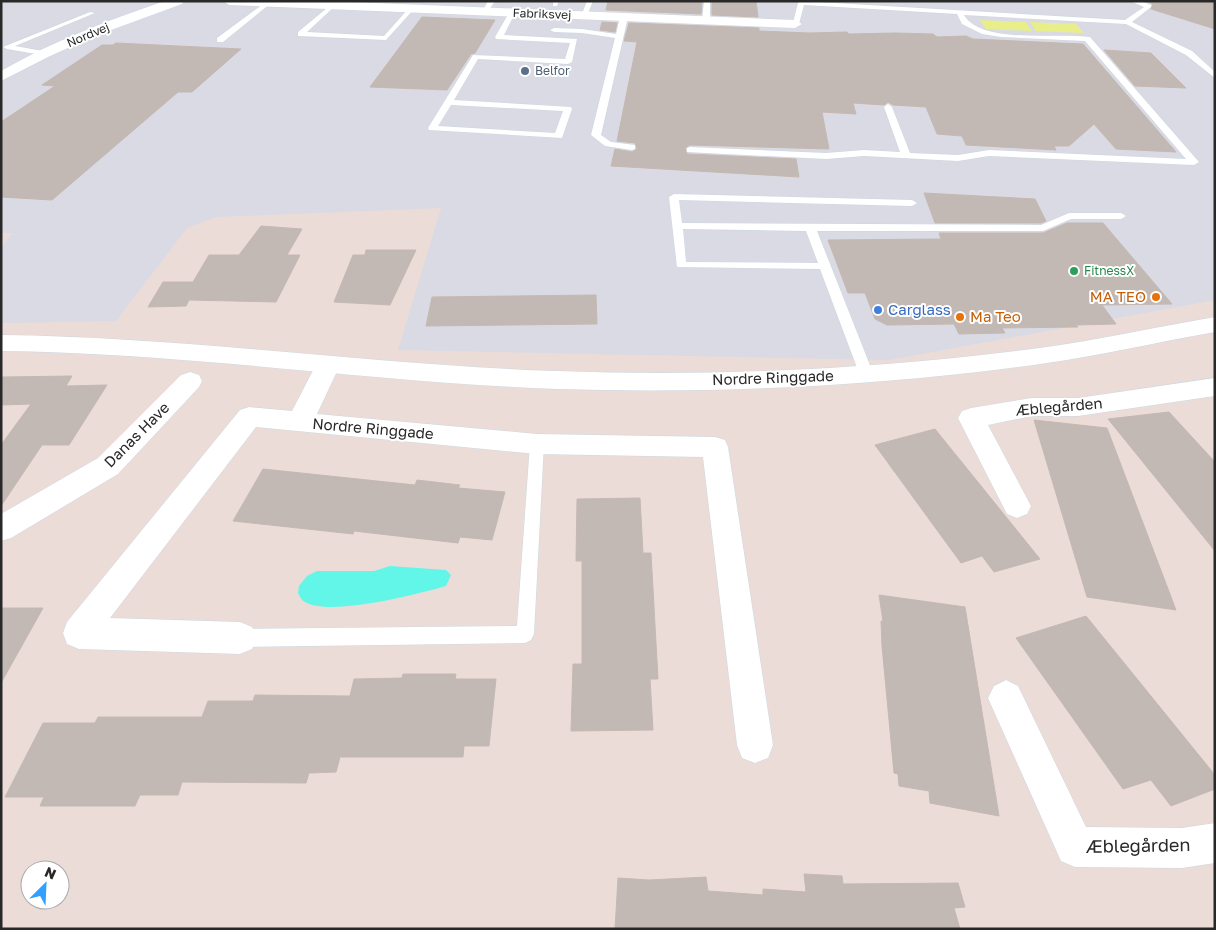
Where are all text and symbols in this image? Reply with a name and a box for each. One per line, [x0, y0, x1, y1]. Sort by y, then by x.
street label: Fabriksvej [512, 5, 572, 22]
street label: Nordvej [64, 19, 111, 50]
place label: Belfor [535, 63, 570, 78]
marker: Belfor [519, 65, 531, 77]
place label: FitnessX [1084, 263, 1134, 278]
marker: FitnessX [1068, 265, 1080, 277]
place label: MA TEO [1090, 287, 1146, 305]
marker: MA TEO [1150, 291, 1162, 303]
place label: Carglass [888, 300, 951, 318]
marker: Carglass [872, 304, 884, 316]
place label: Ma Teo [970, 307, 1021, 325]
marker: Ma Teo [954, 311, 966, 323]
street label: Nordre Ringgade [712, 366, 834, 388]
street label: Æblegården [1015, 393, 1103, 419]
street label: Danas Have [100, 398, 173, 471]
street label: Nordre Ringgade [312, 414, 435, 442]
street label: Æblegården [1085, 833, 1191, 857]
north arrow [20, 860, 70, 910]
text: N [42, 863, 59, 883]

